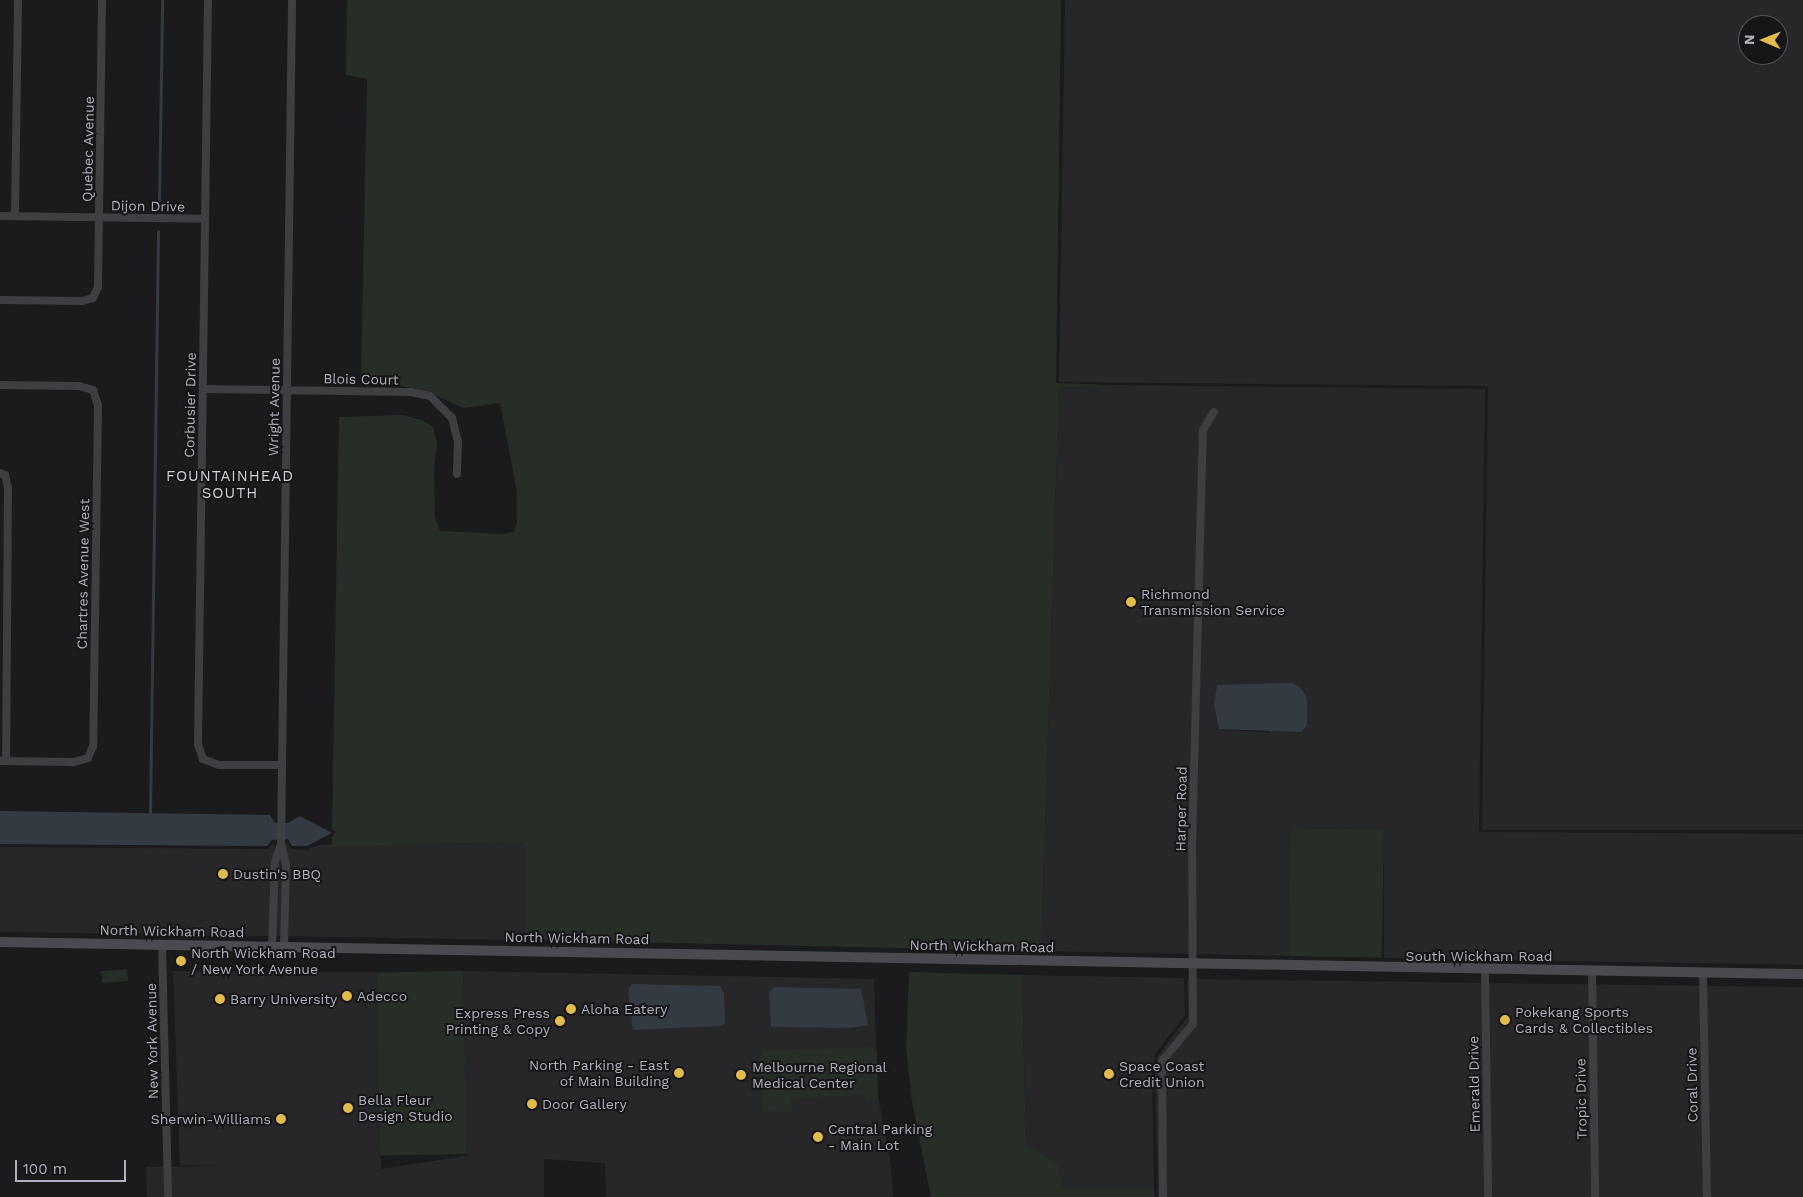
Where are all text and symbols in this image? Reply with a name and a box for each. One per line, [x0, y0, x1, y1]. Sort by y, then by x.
north arrow [1738, 15, 1788, 65]
text: N [1741, 34, 1757, 45]
street label: Quebec Avenue [79, 96, 97, 202]
street label: Dijon Drive [111, 197, 185, 215]
street label: Corbusier Drive [181, 352, 199, 458]
street label: Wright Avenue [265, 358, 283, 456]
street label: Blois Court [323, 370, 399, 388]
district label: FOUNTAINHEAD SOUTH [164, 467, 296, 502]
street label: Chartres Avenue West [73, 498, 93, 650]
place label: Richmond Transmission Service [1141, 586, 1285, 618]
marker: Richmond Transmission Service [1125, 596, 1137, 608]
street label: Harper Road [1172, 766, 1190, 852]
place label: Dustin's BBQ [233, 866, 321, 882]
marker: Dustin's BBQ [217, 868, 229, 880]
street label: North Wickham Road [99, 921, 245, 941]
street label: North Wickham Road [504, 928, 650, 948]
street label: North Wickham Road [909, 936, 1055, 956]
place label: North Wickham Road / New York Avenue [191, 945, 336, 978]
street label: South Wickham Road [1405, 948, 1553, 964]
marker: North Wickham Road / New York Avenue [175, 955, 187, 967]
street label: New York Avenue [143, 982, 161, 1100]
place label: Adecco [357, 988, 407, 1004]
marker: Adecco [341, 990, 353, 1002]
place label: Barry University [230, 991, 338, 1007]
marker: Barry University [214, 993, 226, 1005]
place label: Aloha Eatery [581, 1001, 668, 1017]
marker: Aloha Eatery [565, 1003, 577, 1015]
place label: Pokekang Sports Cards & Collectibles [1515, 1004, 1653, 1036]
place label: Express Press Printing & Copy [446, 1005, 550, 1038]
marker: Pokekang Sports Cards & Collectibles [1499, 1014, 1511, 1026]
marker: Express Press Printing & Copy [554, 1015, 566, 1027]
street label: Emerald Drive [1465, 1036, 1483, 1132]
street label: Coral Drive [1683, 1047, 1701, 1123]
place label: North Parking - East of Main Building [529, 1057, 669, 1090]
place label: Space Coast Credit Union [1119, 1058, 1205, 1090]
street label: Tropic Drive [1572, 1058, 1590, 1140]
place label: Melbourne Regional Medical Center [752, 1059, 887, 1092]
marker: North Parking - East of Main Building [673, 1067, 685, 1079]
marker: Melbourne Regional Medical Center [734, 1068, 748, 1082]
marker: Space Coast Credit Union [1103, 1068, 1115, 1080]
place label: Bella Fleur Design Studio [358, 1092, 453, 1124]
place label: Door Gallery [542, 1096, 627, 1112]
marker: Door Gallery [526, 1098, 538, 1110]
marker: Bella Fleur Design Studio [342, 1102, 354, 1114]
place label: Sherwin-Williams [151, 1111, 271, 1127]
marker: Sherwin-Williams [275, 1113, 287, 1125]
place label: Central Parking - Main Lot [828, 1121, 933, 1154]
marker: Central Parking - Main Lot [812, 1131, 824, 1143]
scale bar [18, 1150, 129, 1182]
text: 100 m [23, 1160, 67, 1178]

